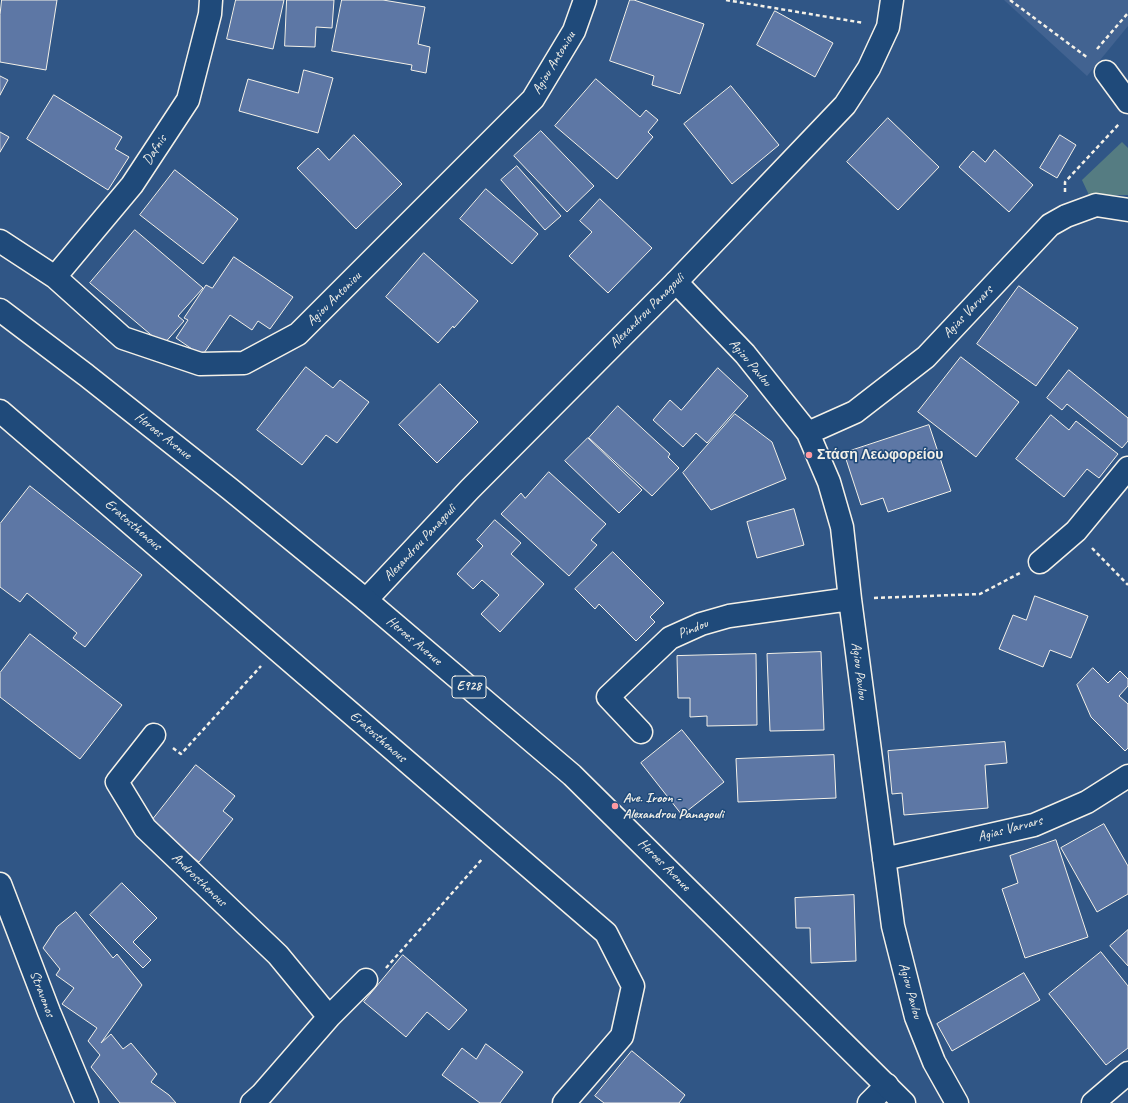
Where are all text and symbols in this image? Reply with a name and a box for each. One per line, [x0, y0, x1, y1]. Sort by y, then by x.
street label: Agiou Antoniou [529, 29, 579, 97]
street label: Dafnis [139, 132, 171, 168]
street label: Agiou Antoniou [303, 268, 365, 330]
street label: Alexandrou Panagouli [606, 270, 688, 352]
street label: Agias Varvars [939, 282, 997, 342]
street label: Agiou Pavlou [725, 336, 775, 390]
street label: Heroes Avenue [131, 409, 195, 463]
place label: Στάση Λεωφορείου [817, 447, 943, 463]
marker: Στάση Λεωφορείου [804, 450, 814, 460]
street label: Eratosthenous [101, 496, 165, 554]
street label: Alexandrou Panagouli [380, 501, 460, 585]
street label: Heroes Avenue [383, 613, 445, 669]
street label: Pindou [675, 615, 711, 643]
street label: Agiou Pavlou [847, 642, 871, 700]
road number: E928 [452, 676, 486, 698]
street label: Eratosthenous [346, 708, 410, 766]
place label: Ave. Iroon - Alexandrou Panagouli [623, 790, 724, 822]
marker: Ave. Iroon - Alexandrou Panagouli [610, 801, 620, 811]
street label: Agias Varvars [976, 812, 1044, 846]
street label: Heroes Avenue [634, 835, 694, 895]
street label: Androsthenous [168, 850, 230, 910]
street label: Agiou Pavlou [894, 961, 926, 1021]
street label: Stravonos [25, 968, 59, 1020]

